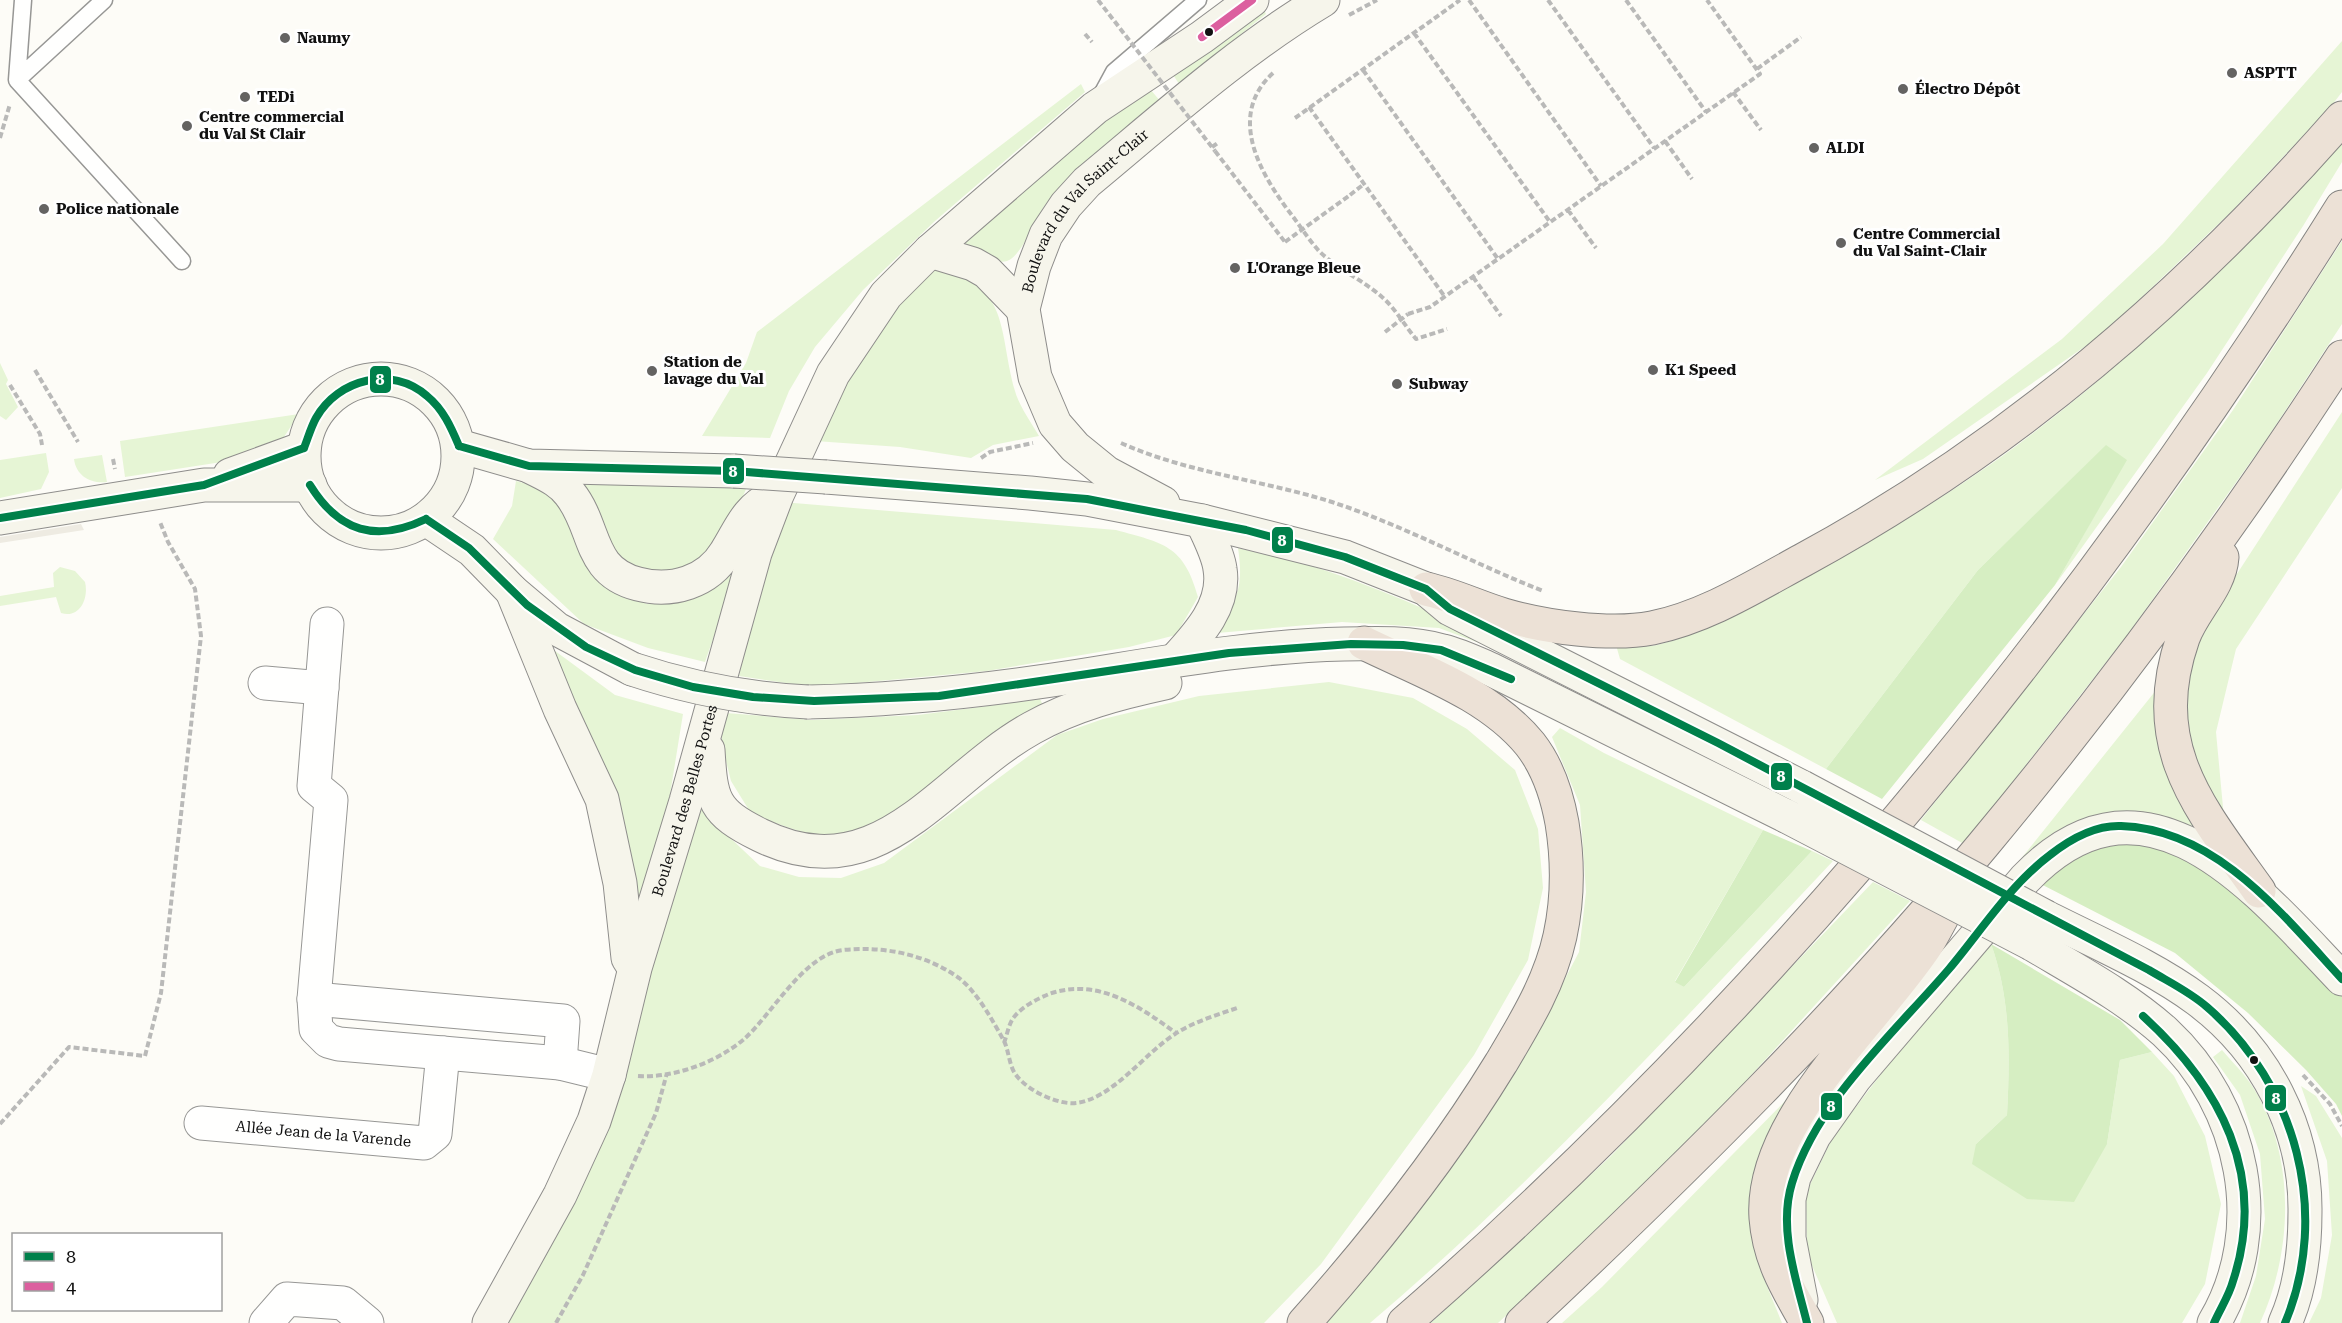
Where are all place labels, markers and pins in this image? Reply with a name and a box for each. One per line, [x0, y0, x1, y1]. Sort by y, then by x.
unlabelled marker [1203, 26, 1215, 38]
place label: Naumy [297, 29, 350, 47]
marker: Naumy [278, 31, 292, 45]
place label: ASPTT [2244, 64, 2297, 82]
marker: ASPTT [2225, 66, 2239, 80]
place label: Électro Dépôt [1915, 79, 2020, 98]
marker: Électro Dépôt [1896, 82, 1910, 96]
place label: TEDi [257, 88, 295, 106]
marker: TEDi [238, 90, 252, 104]
place label: Centre commercial du Val St Clair [199, 108, 344, 143]
marker: Centre commercial du Val St Clair [180, 119, 194, 133]
place label: ALDI [1826, 139, 1864, 157]
marker: ALDI [1807, 141, 1821, 155]
place label: Police nationale [56, 200, 179, 218]
marker: Police nationale [37, 202, 51, 216]
place label: Centre Commercial du Val Saint-Clair [1853, 225, 2000, 260]
marker: Centre Commercial du Val Saint-Clair [1834, 236, 1848, 250]
place label: L'Orange Bleue [1247, 259, 1361, 277]
marker: L'Orange Bleue [1228, 261, 1242, 275]
place label: Station de lavage du Val [664, 353, 764, 388]
place label: K1 Speed [1665, 361, 1736, 379]
marker: K1 Speed [1646, 363, 1660, 377]
marker: Station de lavage du Val [645, 364, 659, 378]
place label: Subway [1409, 375, 1468, 393]
marker: Subway [1390, 377, 1404, 391]
unlabelled marker [2248, 1054, 2260, 1066]

